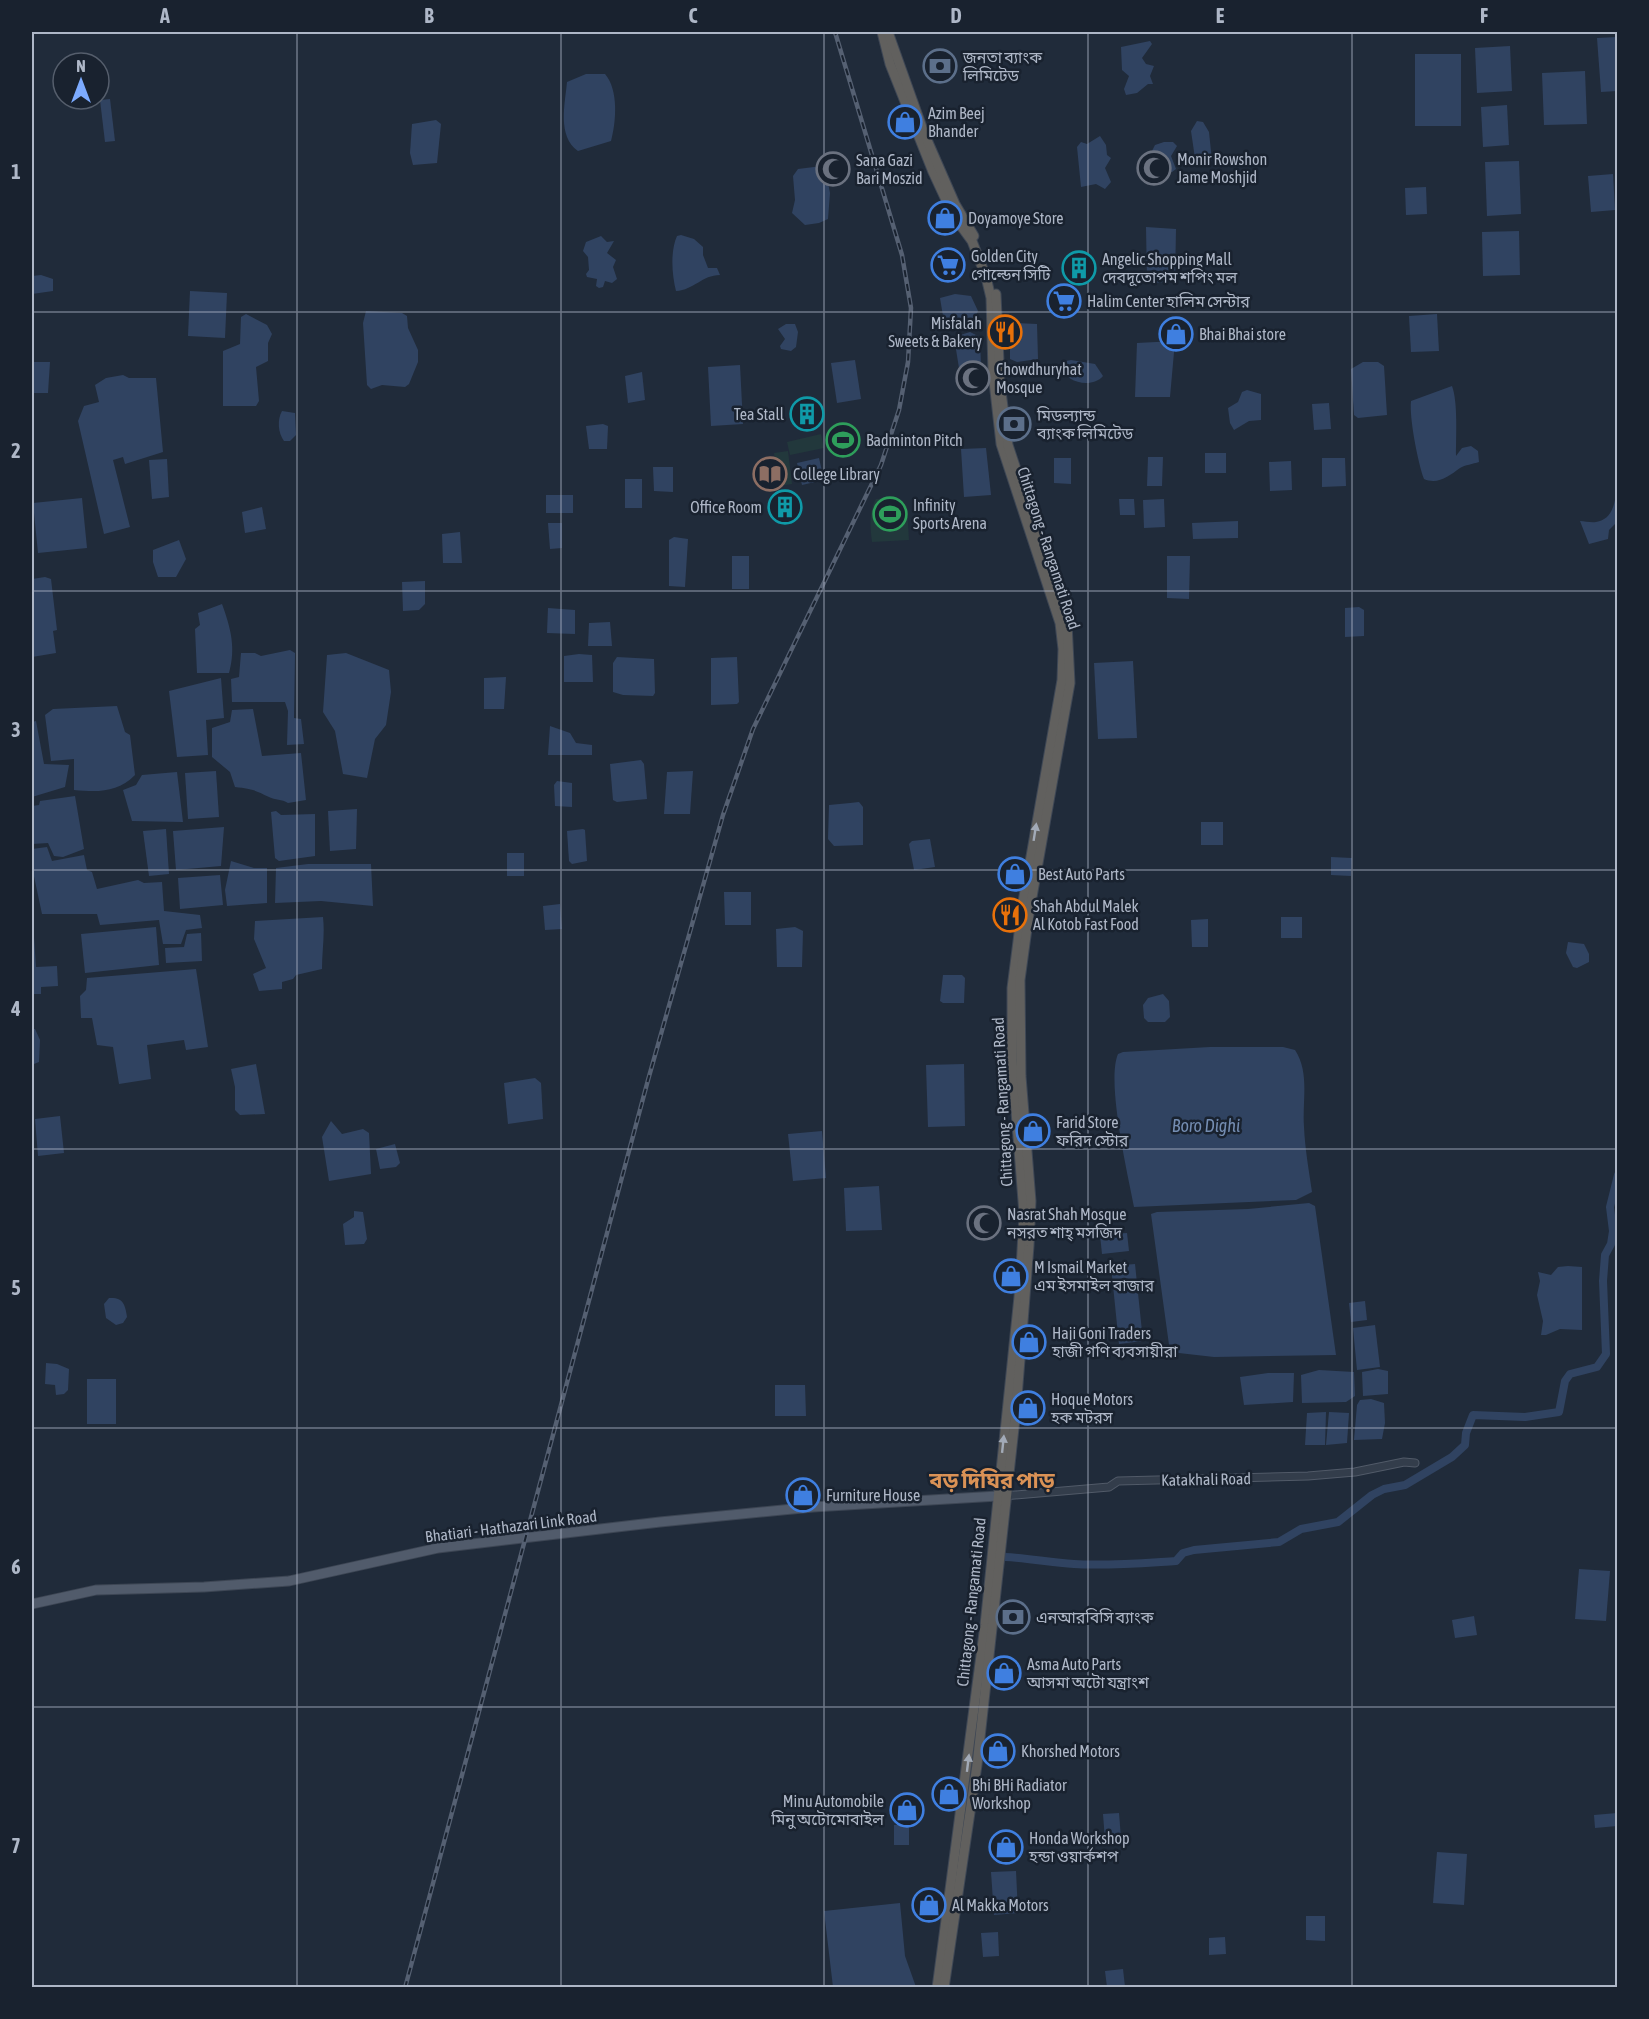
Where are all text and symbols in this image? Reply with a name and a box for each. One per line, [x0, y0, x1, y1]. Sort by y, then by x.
text: A [159, 4, 170, 27]
text: B [424, 4, 434, 27]
text: C [689, 4, 698, 27]
text: D [950, 4, 962, 27]
text: E [1216, 4, 1225, 27]
text: F [1480, 4, 1488, 27]
bank icon: জনতা ব্যাংক লিমিটেড [922, 48, 958, 84]
place label: জনতা ব্যাংক লিমিটেড [962, 48, 1043, 84]
north arrow [51, 51, 111, 111]
text: N [76, 57, 86, 75]
shop icon: Azim Beej Bhander [887, 104, 923, 140]
place label: Azim Beej Bhander [928, 104, 985, 140]
mosque icon: Monir Rowshon Jame Moshjid [1136, 150, 1172, 186]
place label: Monir Rowshon Jame Moshjid [1177, 150, 1267, 187]
mosque icon: Sana Gazi Bari Moszid [815, 151, 851, 187]
place label: Sana Gazi Bari Moszid [856, 151, 923, 187]
text: 1 [11, 160, 21, 183]
shop icon: Doyamoye Store [927, 200, 963, 236]
place label: Doyamoye Store [968, 209, 1064, 228]
supermarket icon: Golden City গোল্ডেন সিটি [930, 247, 966, 283]
place label: Golden City গোল্ডেন সিটি [971, 247, 1051, 283]
building icon: Angelic Shopping Mall দেবদূতোপম শপিং মল [1061, 250, 1097, 286]
place label: Angelic Shopping Mall দেবদূতোপম শপিং মল [1102, 250, 1237, 286]
supermarket icon: Halim Center হালিম সেন্টার [1046, 283, 1082, 319]
place label: Halim Center হালিম সেন্টার [1087, 292, 1250, 310]
place label: Misfalah Sweets & Bakery [888, 314, 982, 351]
restaurant icon: Misfalah Sweets & Bakery [987, 314, 1023, 350]
shop icon: Bhai Bhai store [1158, 316, 1194, 352]
place label: Bhai Bhai store [1199, 325, 1286, 343]
mosque icon: Chowdhuryhat Mosque [955, 360, 991, 396]
place label: Chowdhuryhat Mosque [996, 360, 1082, 397]
building icon: Tea Stall [789, 396, 825, 432]
place label: Tea Stall [734, 405, 785, 423]
bank icon: মিডল্যান্ড ব্যাংক লিমিটেড [996, 406, 1032, 442]
place label: মিডল্যান্ড ব্যাংক লিমিটেড [1036, 406, 1134, 442]
sports icon: Badminton Pitch [825, 422, 861, 458]
place label: Badminton Pitch [866, 431, 963, 449]
text: 2 [11, 439, 21, 462]
library icon: College Library [752, 456, 788, 492]
place label: College Library [793, 465, 880, 484]
street label: Chittagong - Rangamati Road [1013, 465, 1084, 632]
building icon: Office Room [767, 489, 803, 525]
sports icon: Infinity Sports Arena [872, 496, 908, 532]
place label: Infinity Sports Arena [913, 496, 987, 533]
place label: Office Room [690, 498, 762, 516]
text: 3 [11, 718, 21, 741]
one-way arrow [1030, 823, 1039, 842]
shop icon: Best Auto Parts [997, 856, 1033, 892]
place label: Best Auto Parts [1038, 865, 1125, 883]
restaurant icon: Shah Abdul Malek Al Kotob Fast Food [992, 897, 1028, 933]
place label: Shah Abdul Malek Al Kotob Fast Food [1033, 897, 1139, 933]
text: 4 [10, 997, 21, 1020]
street label: Chittagong - Rangamati Road [989, 1017, 1016, 1187]
shop icon: Farid Store ফরিদ স্টোর [1015, 1113, 1051, 1149]
place label: Farid Store ফরিদ স্টোর [1055, 1113, 1129, 1149]
water label: Boro Dighi [1172, 1115, 1240, 1136]
mosque icon: Nasrat Shah Mosque নসরত শাহ্‌ মসজিদ [966, 1205, 1002, 1241]
place label: Nasrat Shah Mosque নসরত শাহ্‌ মসজিদ [1006, 1205, 1127, 1242]
shop icon: M Ismail Market এম ইসমাইল বাজার [993, 1258, 1029, 1294]
place label: M Ismail Market এম ইসমাইল বাজার [1034, 1258, 1155, 1294]
text: 5 [11, 1276, 21, 1299]
shop icon: Haji Goni Traders হাজী গণি ব্যবসায়ীরা [1011, 1324, 1047, 1360]
place label: Haji Goni Traders হাজী গণি ব্যবসায়ীরা [1051, 1324, 1178, 1360]
shop icon: Hoque Motors হক মটরস [1010, 1390, 1046, 1426]
place label: Hoque Motors হক মটরস [1050, 1390, 1134, 1426]
one-way arrow [998, 1435, 1008, 1454]
district label: বড় দিঘির পাড় [928, 1467, 1056, 1493]
street label: Katakhali Road [1161, 1469, 1251, 1489]
shop icon: Furniture House [785, 1477, 821, 1513]
place label: Furniture House [826, 1486, 920, 1504]
street label: Bhatiari - Hathazari Link Road [424, 1507, 598, 1545]
street label: Chittagong - Rangamati Road [953, 1517, 990, 1687]
text: 6 [11, 1555, 21, 1578]
bank icon: এনআরবিসি ব্যাংক [995, 1599, 1031, 1635]
place label: এনআরবিসি ব্যাংক [1036, 1608, 1155, 1626]
shop icon: Asma Auto Parts আসমা অটো যন্ত্রাংশ [986, 1655, 1022, 1691]
place label: Asma Auto Parts আসমা অটো যন্ত্রাংশ [1026, 1655, 1150, 1691]
shop icon: Khorshed Motors [980, 1733, 1016, 1769]
place label: Khorshed Motors [1021, 1742, 1120, 1760]
one-way arrow [963, 1754, 973, 1773]
shop icon: Bhi BHi Radiator Workshop [931, 1776, 967, 1812]
place label: Bhi BHi Radiator Workshop [972, 1776, 1067, 1813]
place label: Minu Automobile মিনু অটোমোবাইল [770, 1792, 884, 1829]
shop icon: Minu Automobile মিনু অটোমোবাইল [889, 1792, 925, 1828]
shop icon: Honda Workshop হন্ডা ওয়ার্কশপ [988, 1829, 1024, 1865]
place label: Honda Workshop হন্ডা ওয়ার্কশপ [1028, 1829, 1130, 1865]
text: 7 [11, 1834, 21, 1857]
shop icon: Al Makka Motors [911, 1887, 947, 1923]
place label: Al Makka Motors [952, 1896, 1049, 1914]

